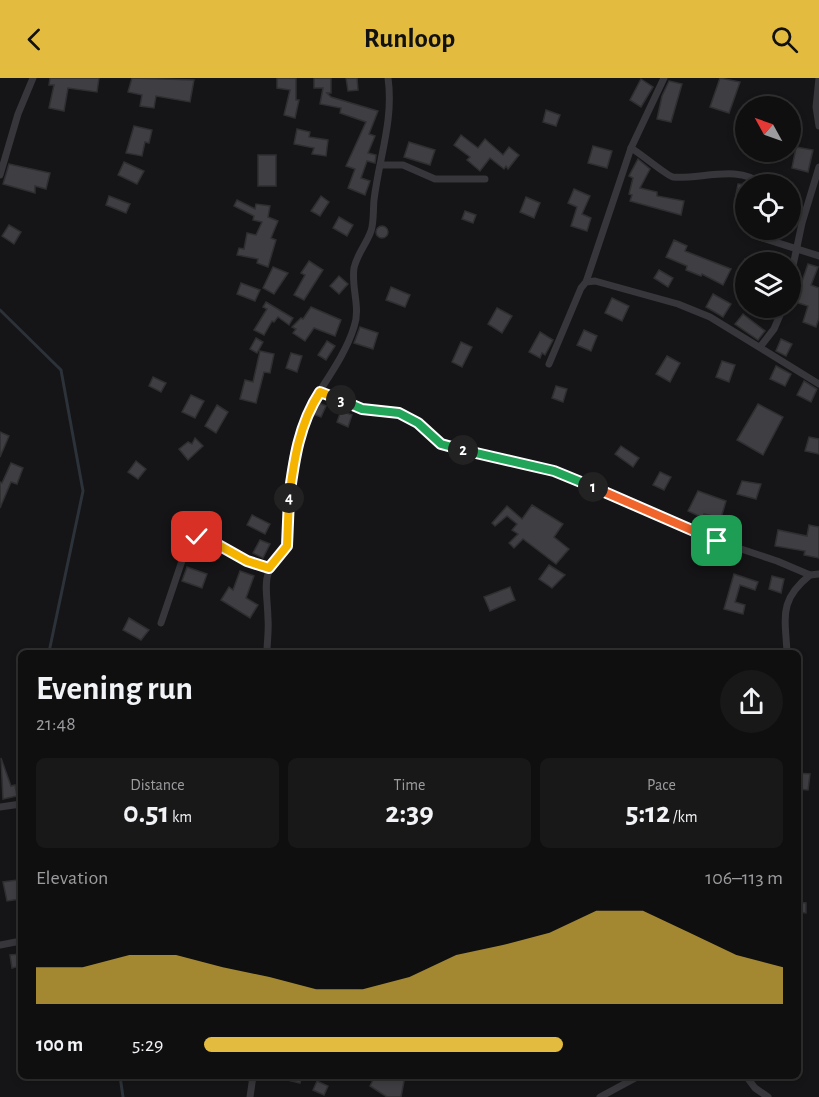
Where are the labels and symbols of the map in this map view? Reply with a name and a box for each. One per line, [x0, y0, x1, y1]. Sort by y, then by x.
north arrow [735, 96, 801, 162]
pin: 3 [326, 385, 356, 415]
pin: 2 [448, 435, 478, 465]
pin: 1 [578, 472, 608, 502]
pin: 4 [274, 483, 304, 513]
pin [171, 511, 222, 562]
pin [691, 515, 742, 566]

